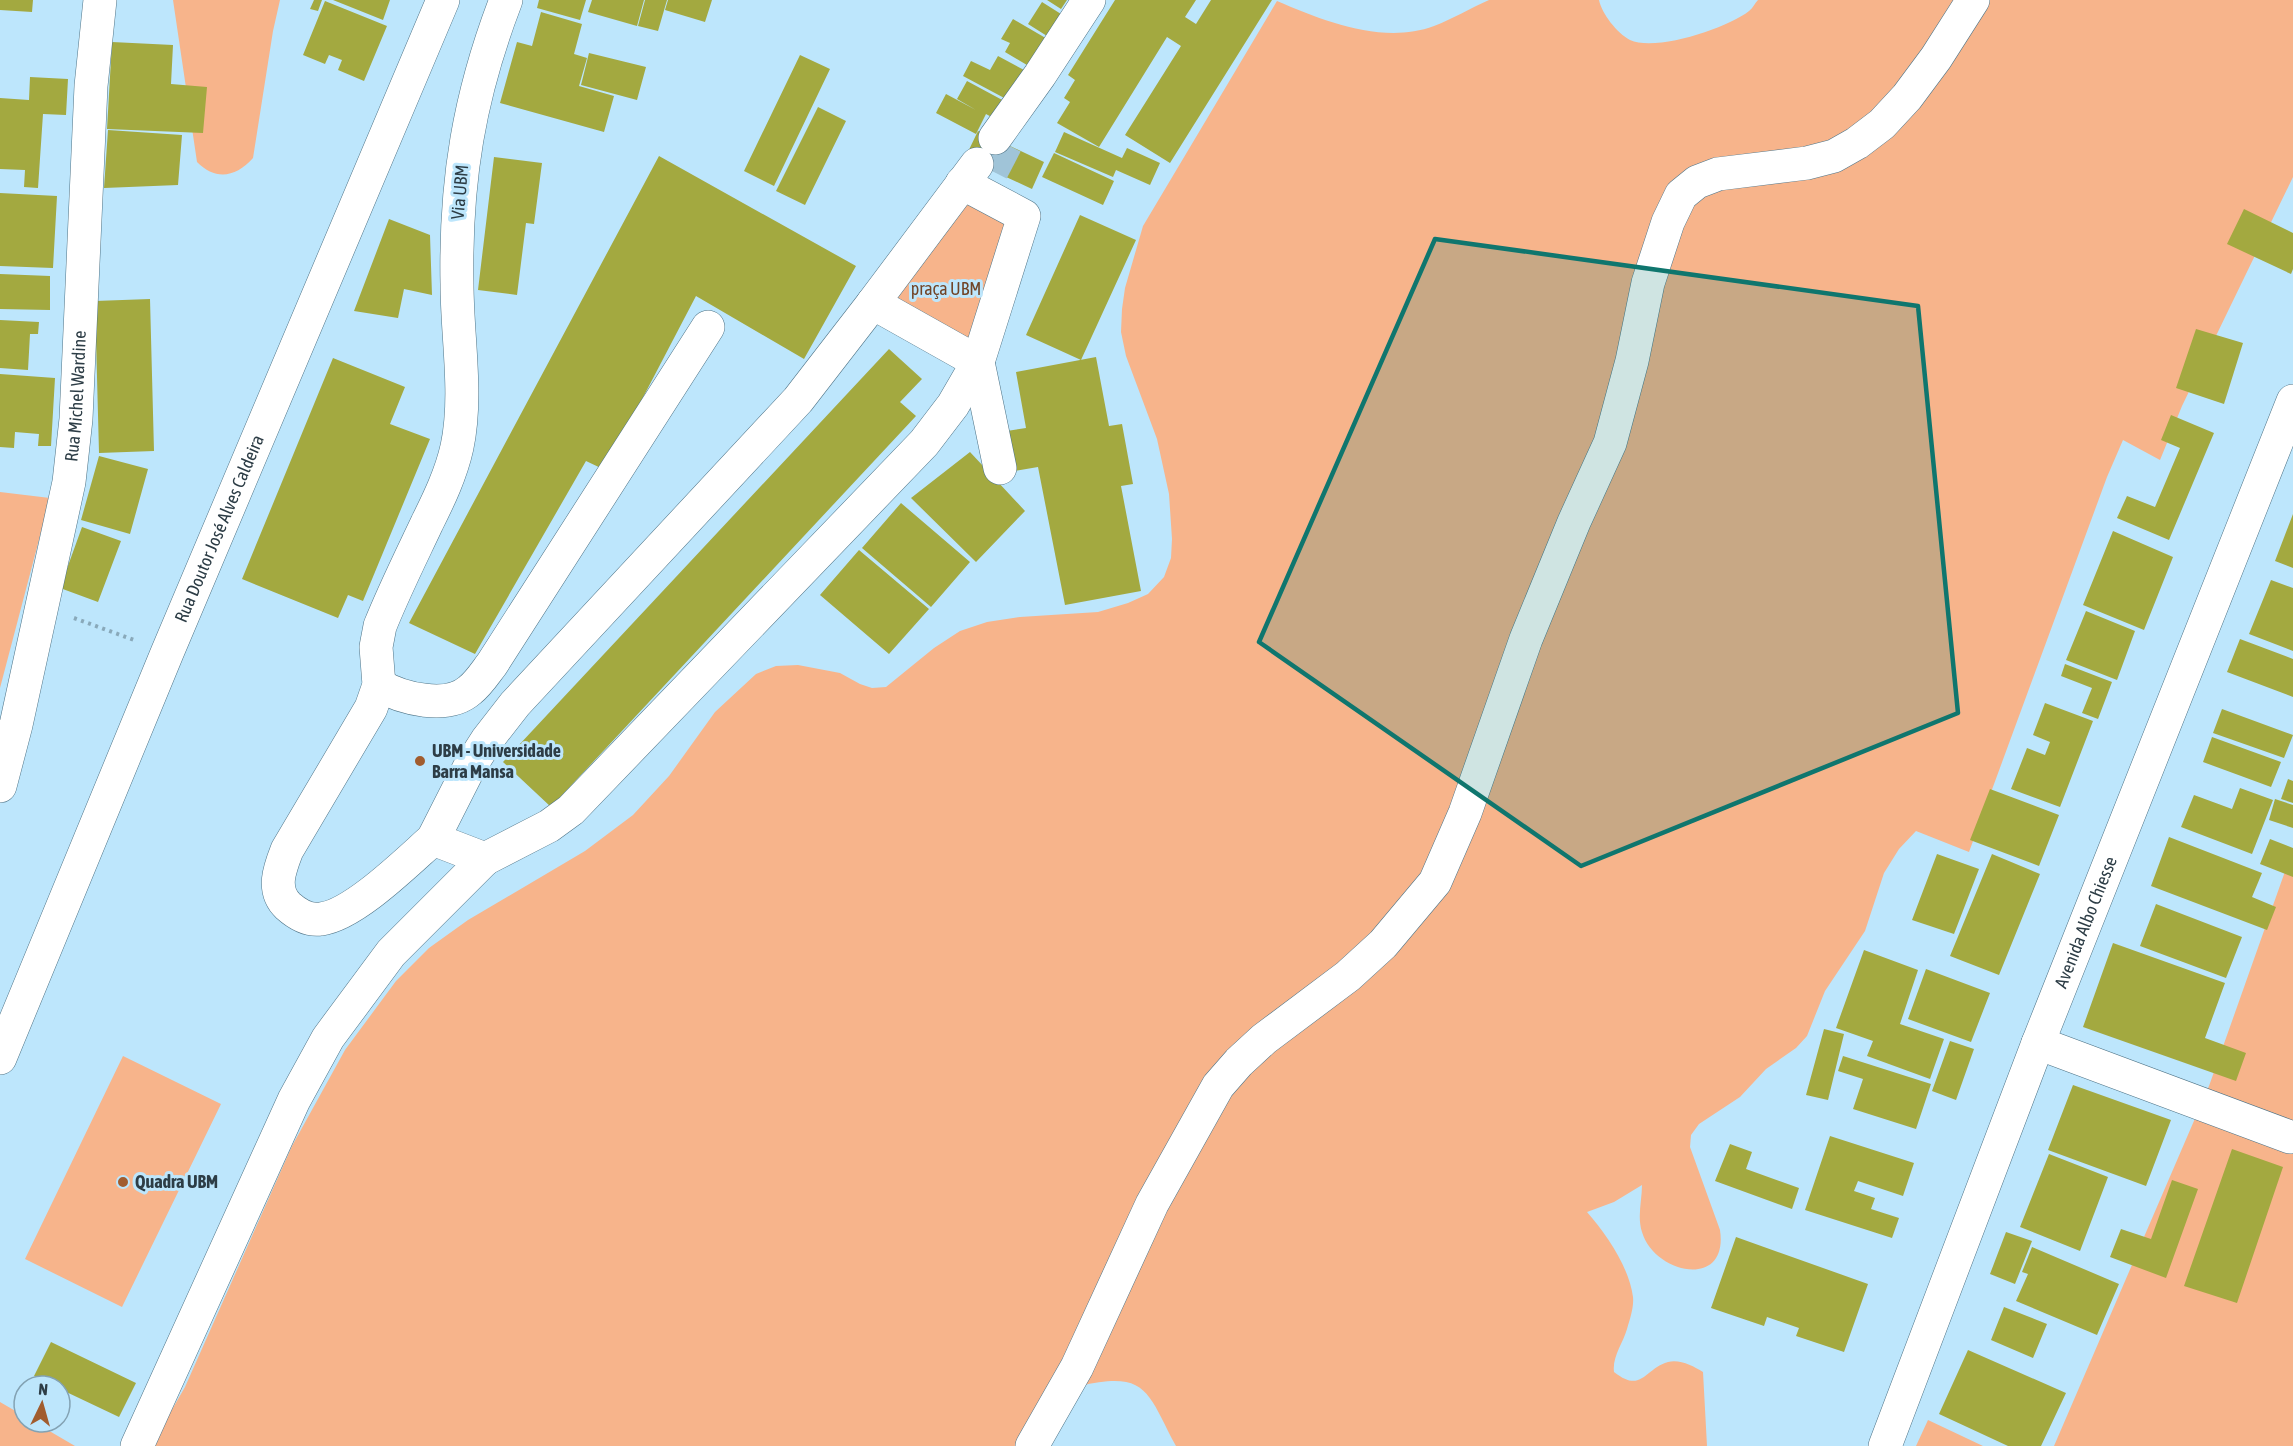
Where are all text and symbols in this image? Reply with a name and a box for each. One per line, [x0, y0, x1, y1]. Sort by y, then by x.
street label: Via UBM [447, 164, 472, 220]
park label: praça UBM [911, 278, 981, 299]
street label: Rua Michel Wardine [60, 330, 90, 463]
street label: Rua Doutor José Alves Caldeira [170, 432, 268, 625]
place label: UBM - Universidade Barra Mansa [432, 740, 561, 782]
marker: UBM - Universidade Barra Mansa [413, 754, 427, 768]
street label: Avenida Albo Chiesse [2050, 853, 2121, 991]
place label: Quadra UBM [135, 1171, 218, 1192]
marker: Quadra UBM [116, 1175, 130, 1189]
north arrow [12, 1374, 72, 1434]
text: N [38, 1380, 49, 1398]

